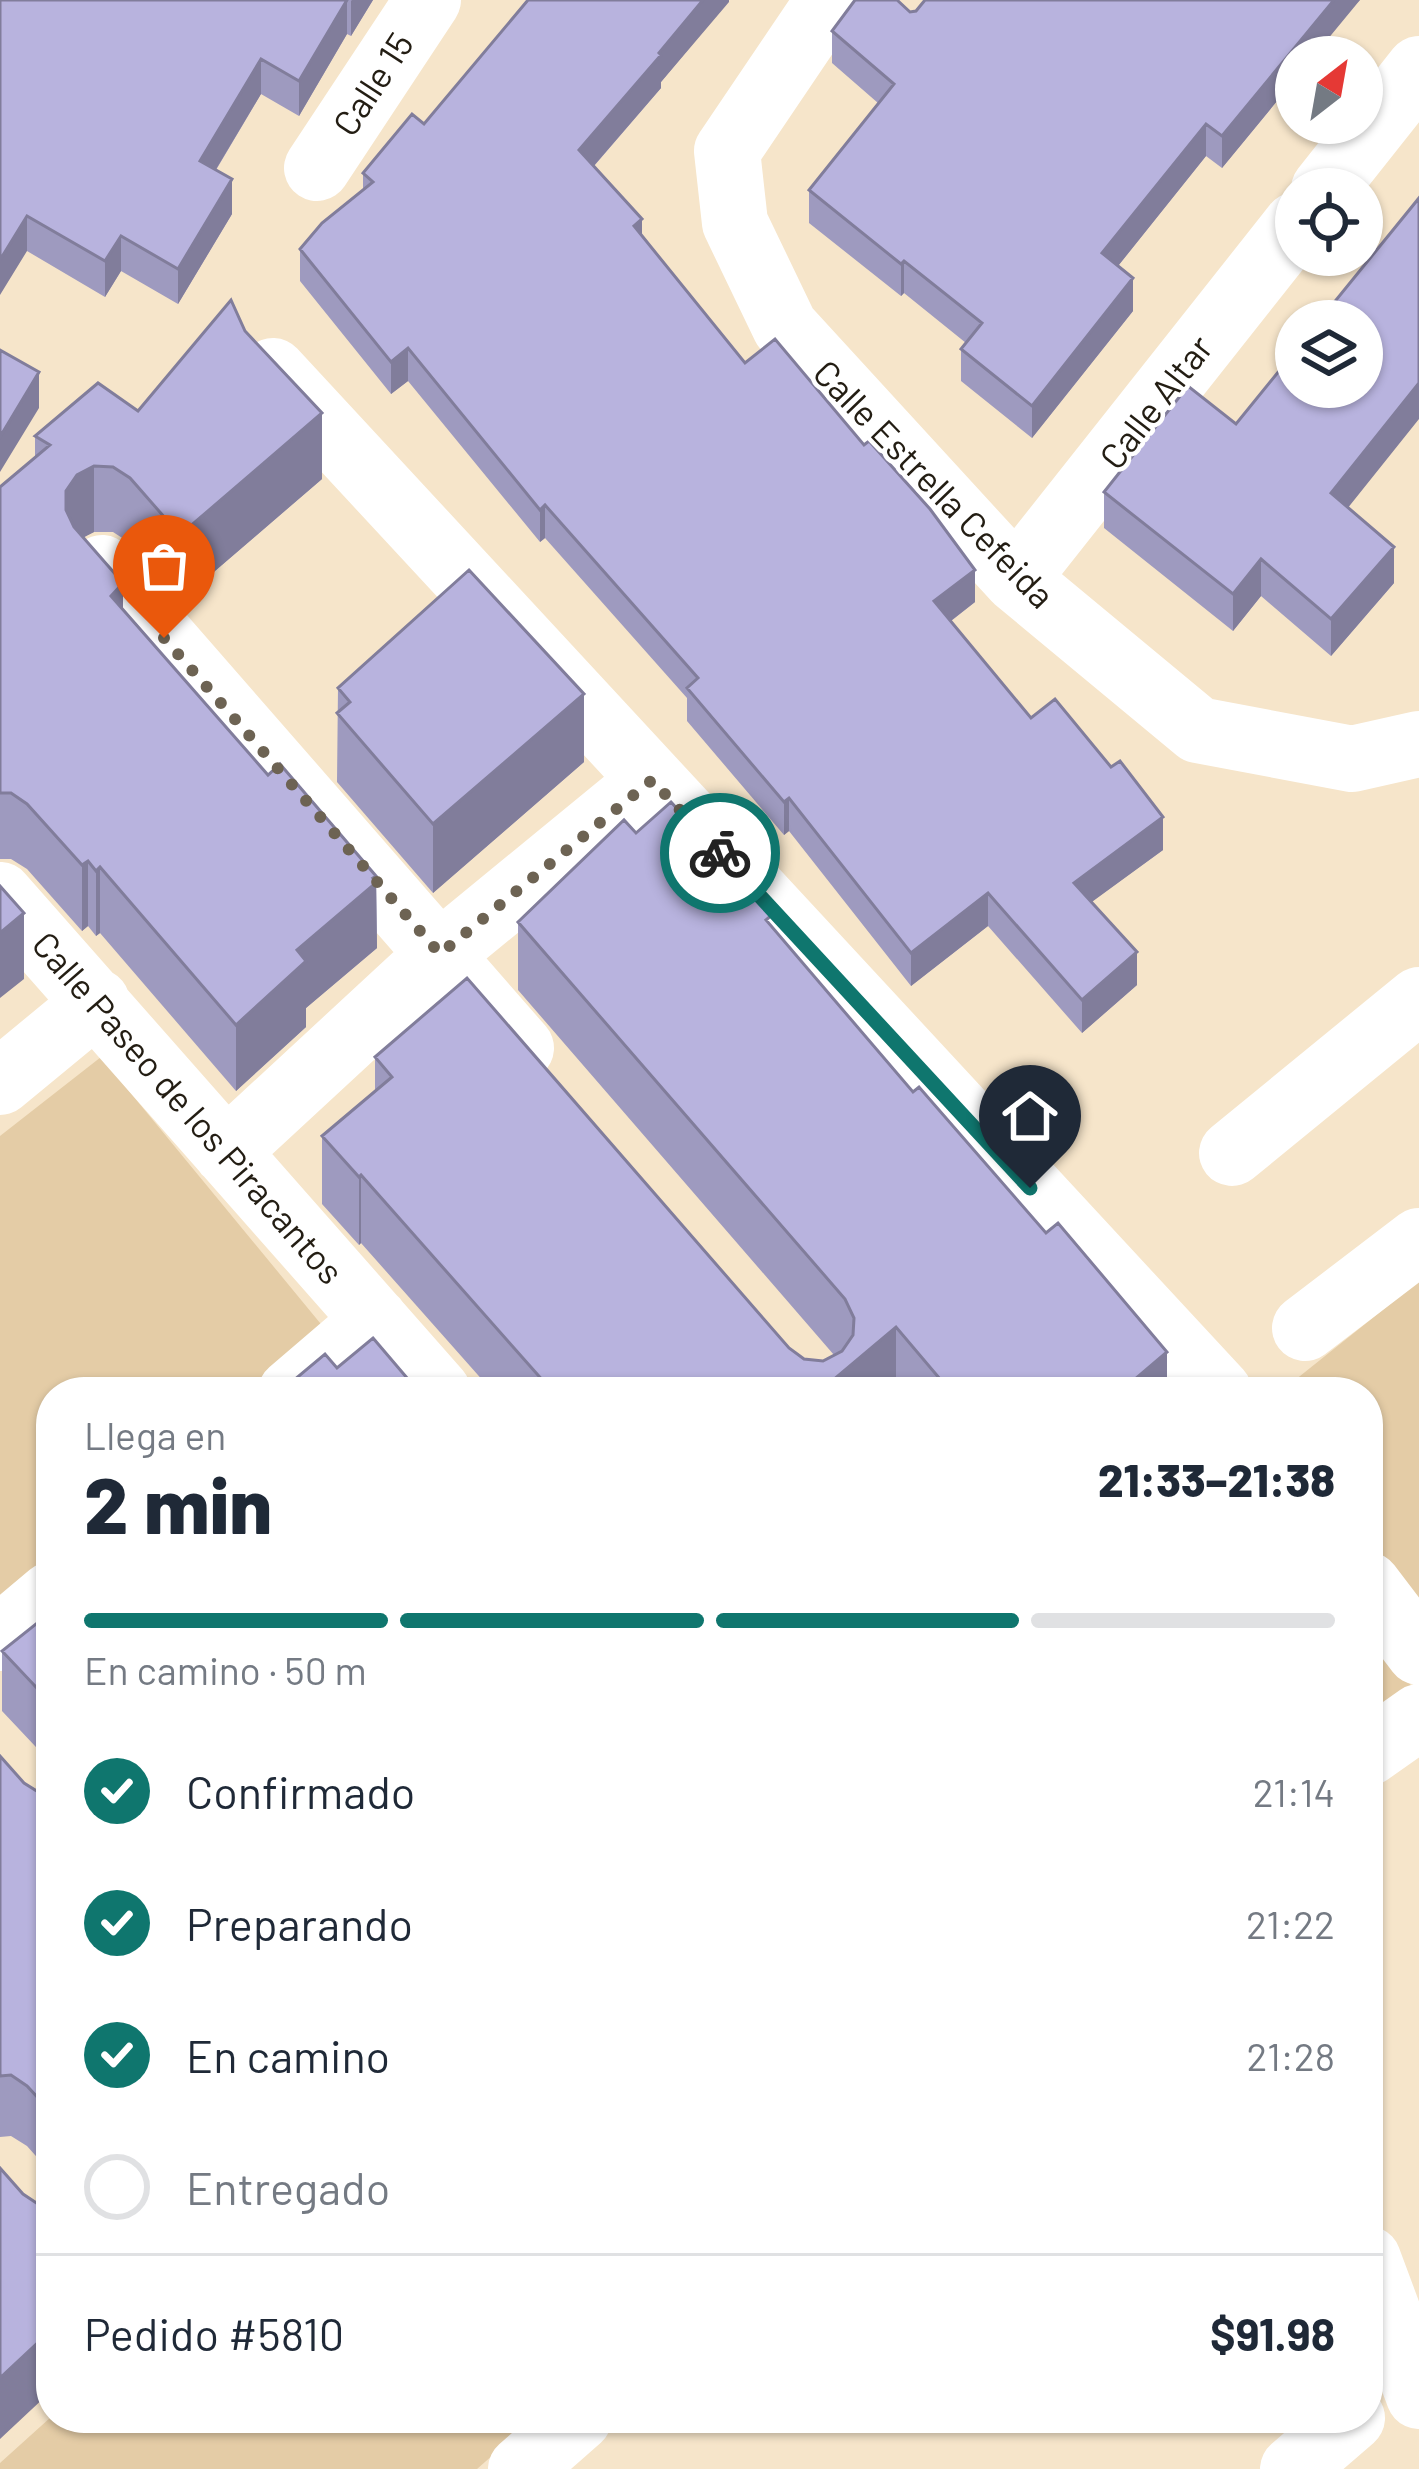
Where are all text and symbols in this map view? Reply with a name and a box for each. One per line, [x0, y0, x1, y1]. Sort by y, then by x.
street label: Calle 15 [323, 24, 421, 143]
north arrow [1275, 36, 1383, 144]
map controls [1275, 36, 1383, 408]
button: locate [1275, 168, 1383, 276]
button: layers [1275, 300, 1383, 408]
street label: Calle Altar [1089, 326, 1220, 476]
street label: Calle Estrella Cefeida [806, 350, 1064, 616]
pin [113, 515, 215, 638]
icon: bag [131, 533, 197, 599]
courier [660, 793, 780, 913]
icon: bike [687, 820, 753, 886]
street label: Calle Paseo de los Piracantos [25, 922, 354, 1292]
pin [979, 1065, 1081, 1188]
icon: home [997, 1083, 1063, 1149]
text: Llega en [84, 1411, 226, 1458]
text: 21:33–21:38 [1098, 1452, 1335, 1506]
text: 2 min [84, 1456, 272, 1550]
text: En camino · 50 m [84, 1646, 367, 1693]
icon: check [84, 1758, 150, 1824]
text: Confirmado [186, 1764, 415, 1818]
text: 21:14 [1253, 1768, 1335, 1815]
icon: check [84, 1890, 150, 1956]
text: Preparando [186, 1896, 413, 1950]
text: 21:22 [1246, 1900, 1335, 1947]
icon: check [84, 2022, 150, 2088]
text: En camino [186, 2028, 390, 2082]
text: 21:28 [1247, 2032, 1335, 2079]
text: Entregado [186, 2160, 390, 2214]
text: Pedido #5810 [84, 2306, 344, 2360]
text: $91.98 [1210, 2306, 1335, 2360]

